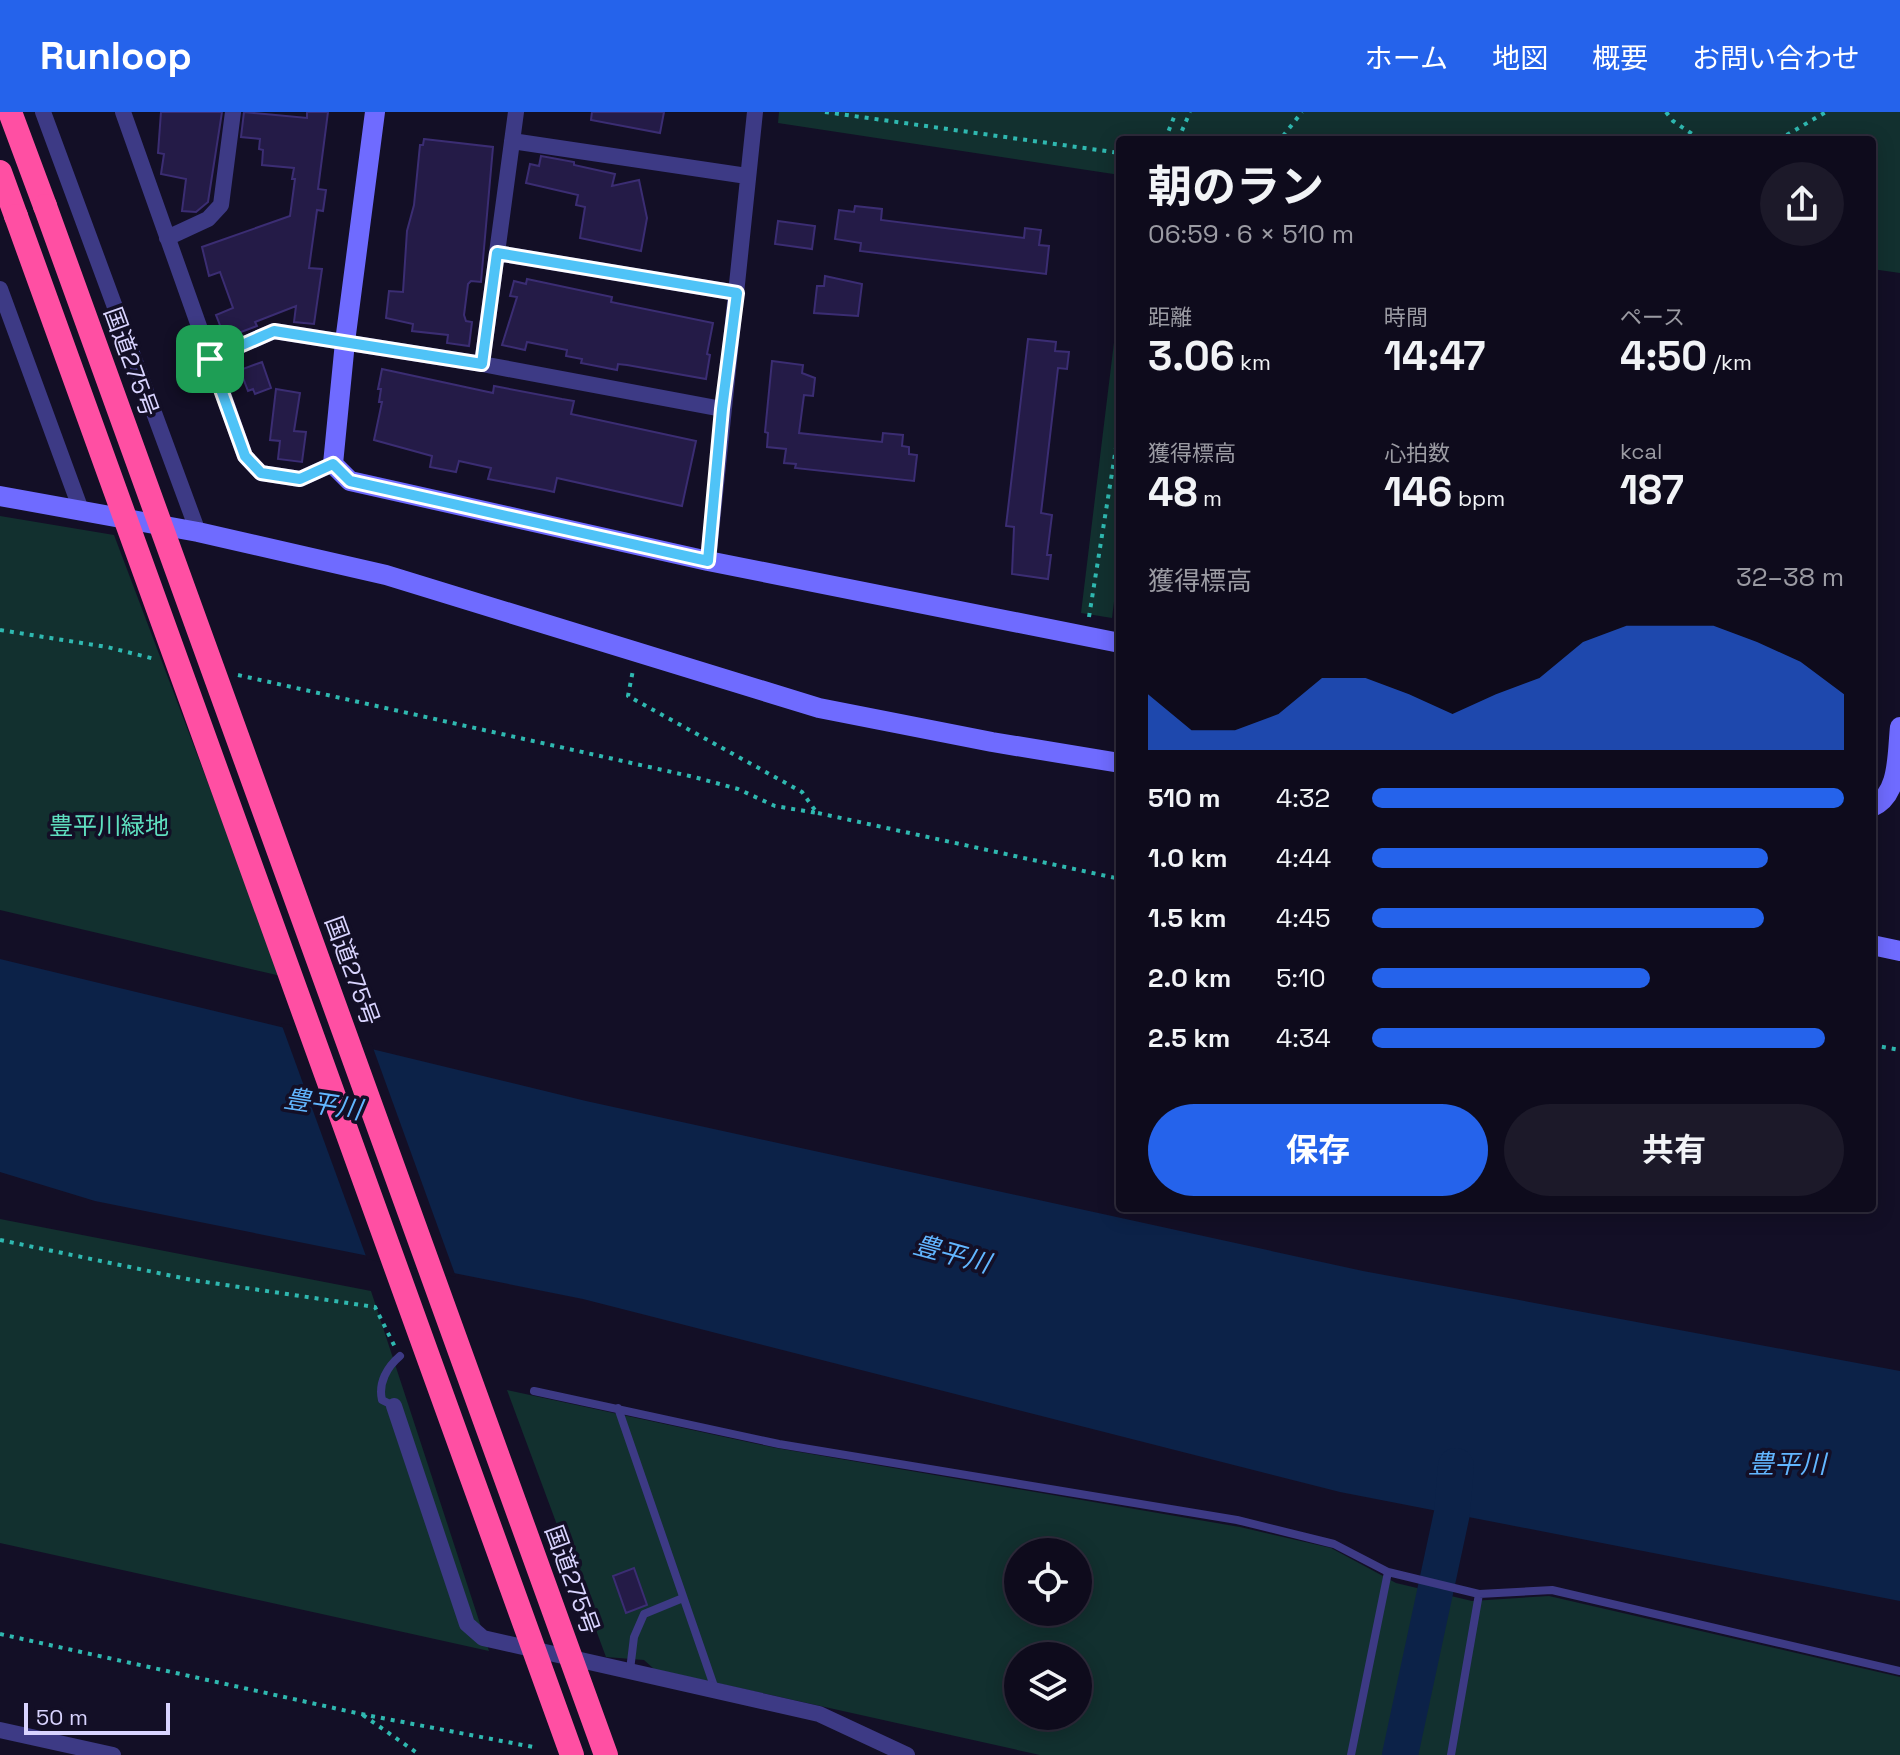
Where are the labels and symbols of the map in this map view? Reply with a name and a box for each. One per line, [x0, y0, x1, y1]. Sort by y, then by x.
street label: 国道275号 [97, 303, 166, 421]
pin [176, 325, 244, 393]
park label: 豊平川緑地 [49, 810, 169, 841]
street label: 国道275号 [318, 912, 387, 1030]
water label: 豊平川 [282, 1081, 367, 1127]
water label: 豊平川 [910, 1227, 997, 1281]
water label: 豊平川 [1748, 1447, 1829, 1481]
street label: 国道275号 [538, 1521, 607, 1639]
scale bar [24, 1699, 170, 1735]

